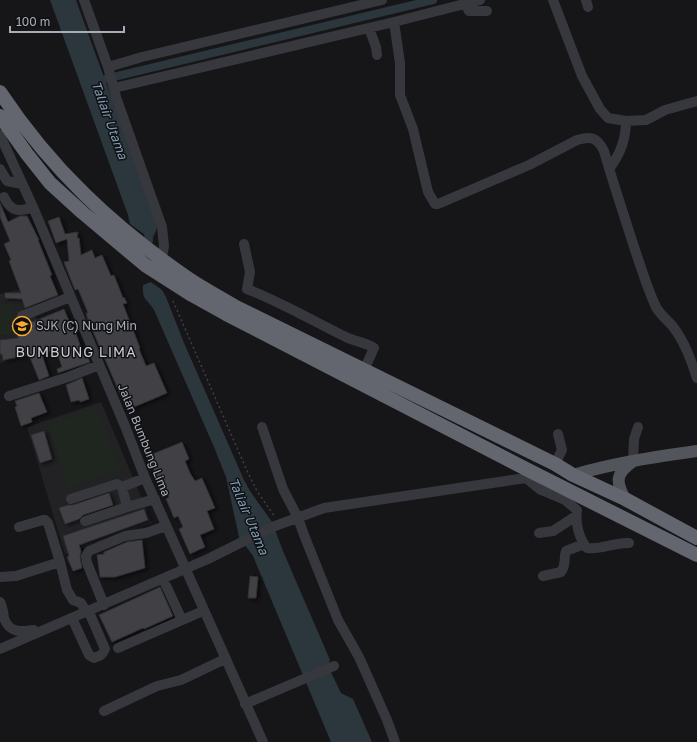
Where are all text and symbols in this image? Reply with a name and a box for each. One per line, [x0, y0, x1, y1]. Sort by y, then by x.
scale bar [10, 8, 124, 34]
text: 100 m [16, 14, 50, 29]
water label: Taliair Utama [88, 79, 132, 162]
school or university icon: SJK (C) Nung Min [11, 315, 33, 337]
place label: SJK (C) Nung Min [36, 318, 137, 333]
district label: BUMBUNG LIMA [15, 343, 137, 360]
street label: Jalan Bumbung Lima [115, 381, 174, 498]
water label: Taliair Utama [226, 475, 273, 557]

